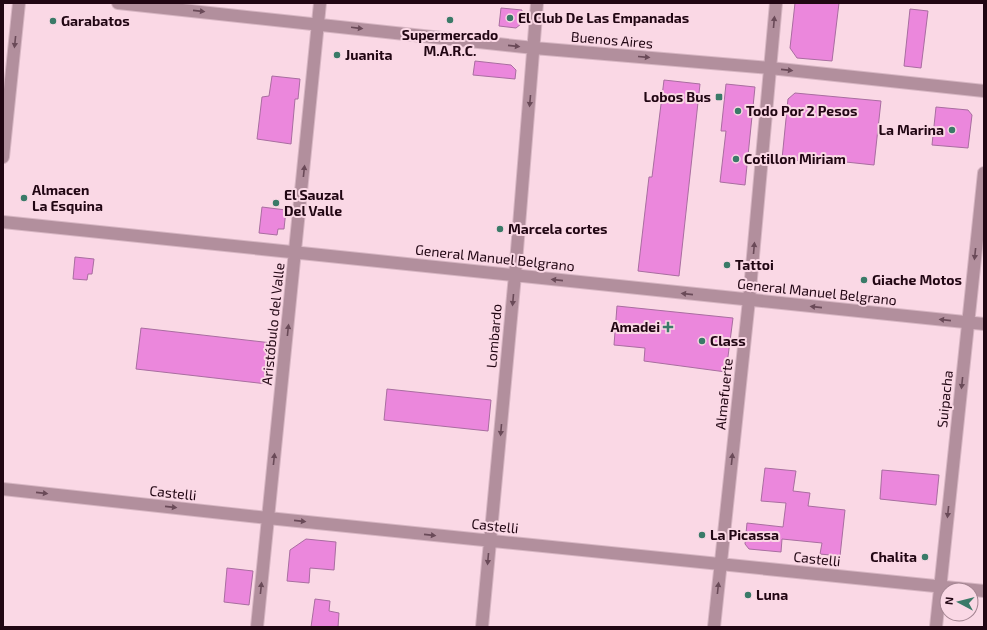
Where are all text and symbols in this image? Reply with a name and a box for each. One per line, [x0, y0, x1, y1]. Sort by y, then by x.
one-way arrow [193, 8, 205, 15]
place label: El Club De Las Empanadas [518, 9, 689, 26]
place label: Garabatos [61, 12, 130, 29]
marker: El Club De Las Empanadas [505, 13, 515, 23]
marker: Supermercado M.A.R.C. [445, 15, 455, 25]
marker: Garabatos [48, 16, 58, 26]
one-way arrow [771, 16, 777, 28]
one-way arrow [351, 25, 363, 31]
place label: Supermercado M.A.R.C. [402, 26, 498, 59]
street label: Buenos Aires [570, 27, 654, 52]
one-way arrow [12, 36, 19, 48]
one-way arrow [508, 43, 520, 49]
place label: Juanita [345, 46, 393, 63]
marker: Juanita [332, 50, 342, 60]
one-way arrow [638, 54, 650, 61]
one-way arrow [781, 67, 793, 73]
place label: Lobos Bus [644, 88, 711, 105]
marker: Lobos Bus [714, 92, 724, 102]
one-way arrow [526, 95, 533, 107]
place label: Todo Por 2 Pesos [746, 102, 857, 119]
marker: Todo Por 2 Pesos [733, 106, 743, 116]
place label: La Marina [878, 121, 944, 138]
marker: La Marina [947, 125, 957, 135]
place label: Cotillon Miriam [744, 150, 846, 167]
marker: Cotillon Miriam [731, 154, 741, 164]
one-way arrow [301, 165, 307, 177]
place label: Almacen La Esquina [32, 181, 103, 214]
place label: El Sauzal Del Valle [284, 186, 344, 219]
marker: Almacen La Esquina [19, 193, 29, 203]
marker: El Sauzal Del Valle [271, 198, 281, 208]
place label: Marcela cortes [508, 220, 608, 237]
marker: Marcela cortes [495, 224, 505, 234]
street label: General Manuel Belgrano [414, 241, 576, 274]
one-way arrow [750, 242, 757, 254]
one-way arrow [972, 248, 978, 260]
place label: Tattoi [735, 256, 774, 273]
marker: Tattoi [722, 260, 732, 270]
street label: Aristóbulo del Valle [258, 262, 287, 386]
place label: Giache Motos [872, 271, 962, 288]
street label: General Manuel Belgrano [736, 275, 898, 308]
marker: Giache Motos [859, 275, 869, 285]
one-way arrow [551, 277, 563, 283]
one-way arrow [681, 291, 693, 297]
one-way arrow [509, 294, 516, 306]
street label: Lombardo [482, 303, 505, 369]
one-way arrow [810, 304, 822, 311]
one-way arrow [939, 317, 951, 324]
place label: Amadei [610, 318, 660, 335]
marker: Amadei [663, 322, 673, 332]
one-way arrow [285, 324, 291, 336]
place label: Class [710, 332, 746, 349]
marker: Class [697, 336, 707, 346]
street label: Almafuerte [711, 357, 736, 431]
street label: Suipacha [933, 369, 956, 429]
one-way arrow [958, 377, 965, 389]
one-way arrow [497, 424, 504, 436]
one-way arrow [271, 453, 277, 465]
one-way arrow [729, 453, 735, 465]
street label: Castelli [149, 482, 198, 503]
one-way arrow [36, 490, 48, 496]
one-way arrow [165, 504, 177, 511]
one-way arrow [945, 506, 952, 518]
street label: Castelli [471, 515, 520, 536]
one-way arrow [294, 518, 306, 525]
place label: La Picassa [710, 526, 779, 543]
marker: La Picassa [697, 530, 707, 540]
one-way arrow [424, 531, 436, 538]
street label: Castelli [793, 548, 842, 569]
place label: Chalita [870, 548, 917, 565]
marker: Chalita [920, 552, 930, 562]
one-way arrow [485, 553, 492, 565]
one-way arrow [258, 582, 264, 594]
one-way arrow [715, 582, 722, 594]
north arrow [939, 582, 979, 622]
place label: Luna [756, 586, 788, 603]
marker: Luna [743, 590, 753, 600]
text: N [942, 596, 956, 605]

